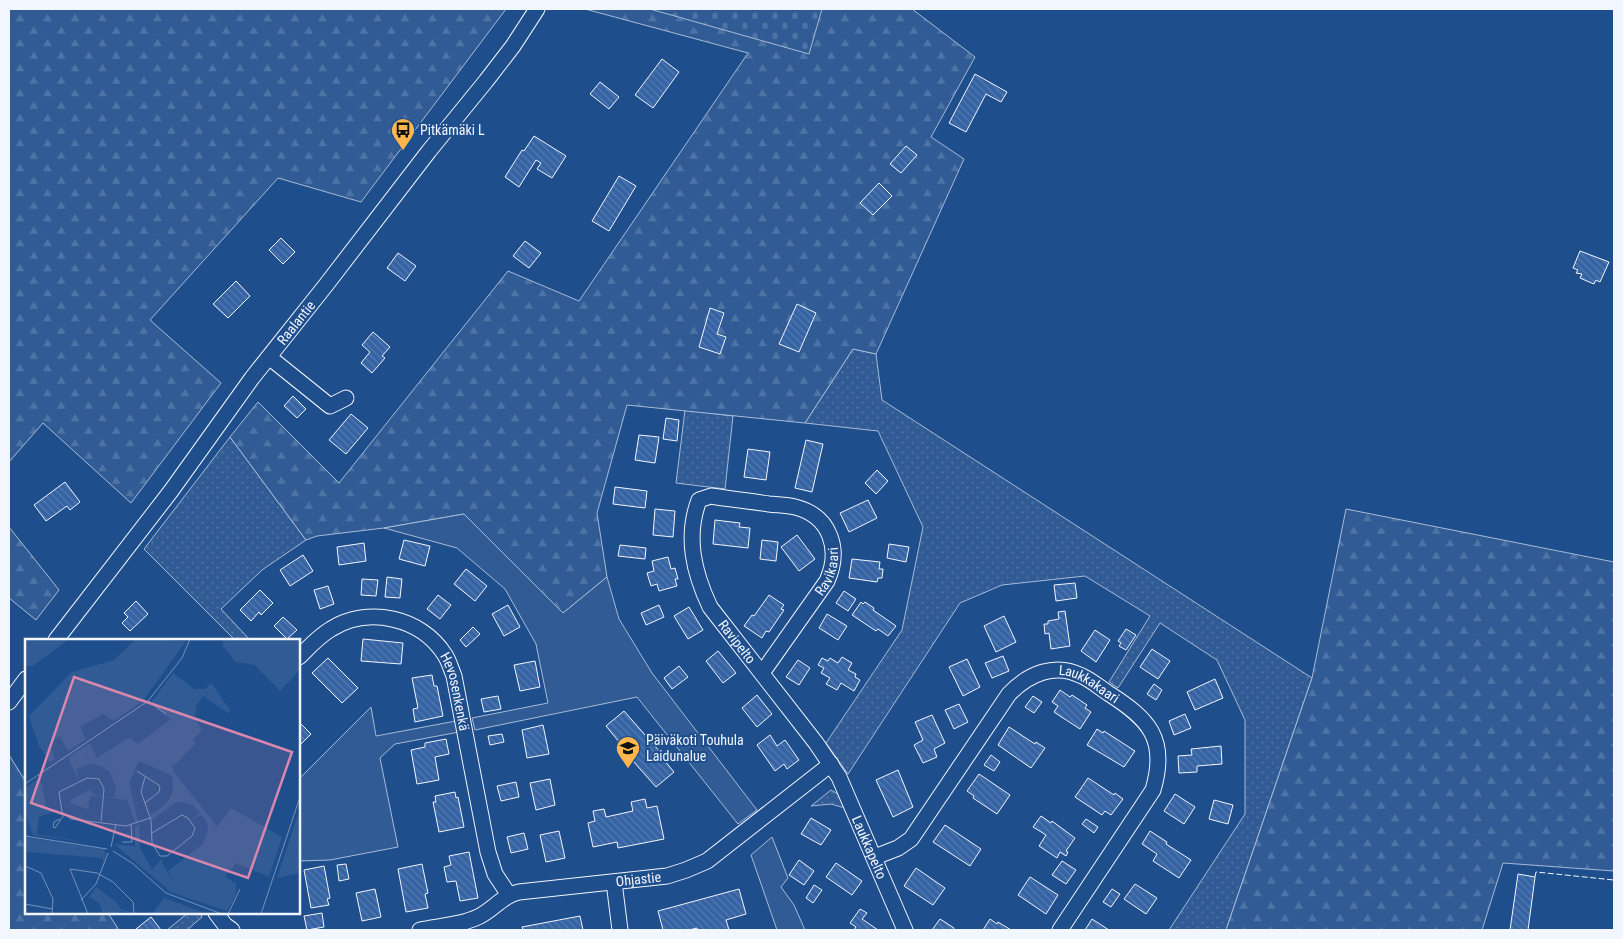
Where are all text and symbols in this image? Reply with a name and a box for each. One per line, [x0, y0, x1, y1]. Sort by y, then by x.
bus stop icon: Pitkämäki L [390, 117, 416, 151]
place label: Pitkämäki L [420, 122, 485, 138]
street label: Raalantie [274, 297, 319, 348]
street label: Ravikaari [811, 546, 841, 599]
street label: Ravipelto [715, 617, 759, 667]
inset map [25, 639, 300, 914]
street label: Hevosenkenkä [437, 649, 472, 732]
street label: Laukkakaari [1058, 662, 1122, 706]
place label: Päiväkoti Touhula Laidunalue [646, 732, 744, 764]
school or university icon: Päiväkoti Touhula Laidunalue [615, 735, 641, 769]
street label: Laukkapelto [849, 813, 890, 881]
street label: Ohjastie [615, 869, 662, 889]

